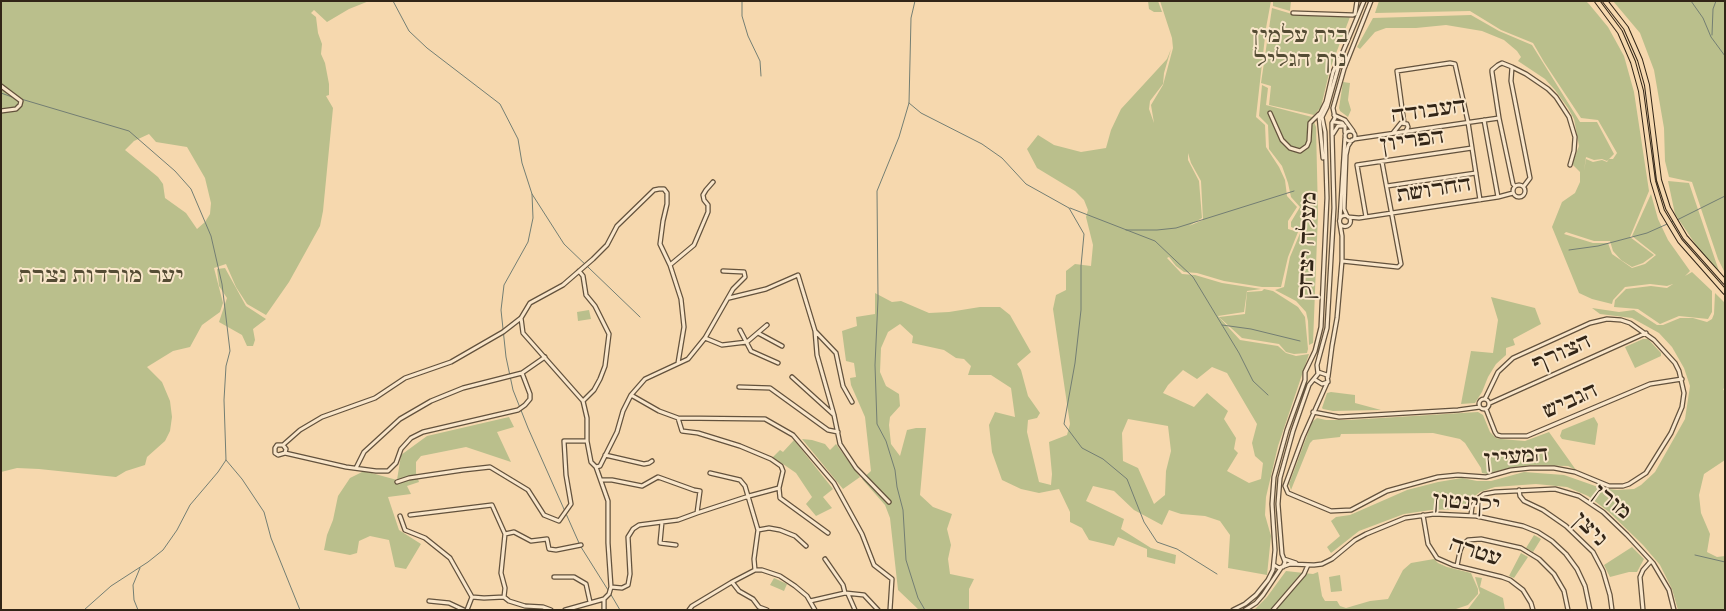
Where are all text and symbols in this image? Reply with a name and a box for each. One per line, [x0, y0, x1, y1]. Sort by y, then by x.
park label: בית עלמין נוף הגליל [1251, 24, 1349, 74]
street label: העבודה [1390, 94, 1468, 130]
street label: הפריון [1378, 125, 1446, 159]
street label: החרושת [1395, 173, 1473, 209]
street label: מעלה יצחק [1295, 191, 1323, 299]
park label: יער מורדות נצרת [19, 264, 183, 290]
street label: הצורף [1529, 330, 1595, 378]
street label: הגביש [1540, 379, 1602, 425]
street label: המעיין [1482, 443, 1550, 473]
street label: מורן [1586, 480, 1636, 526]
street label: יקינטון [1431, 488, 1501, 520]
street label: ניצן [1567, 508, 1611, 552]
street label: עטרה [1446, 533, 1504, 573]

